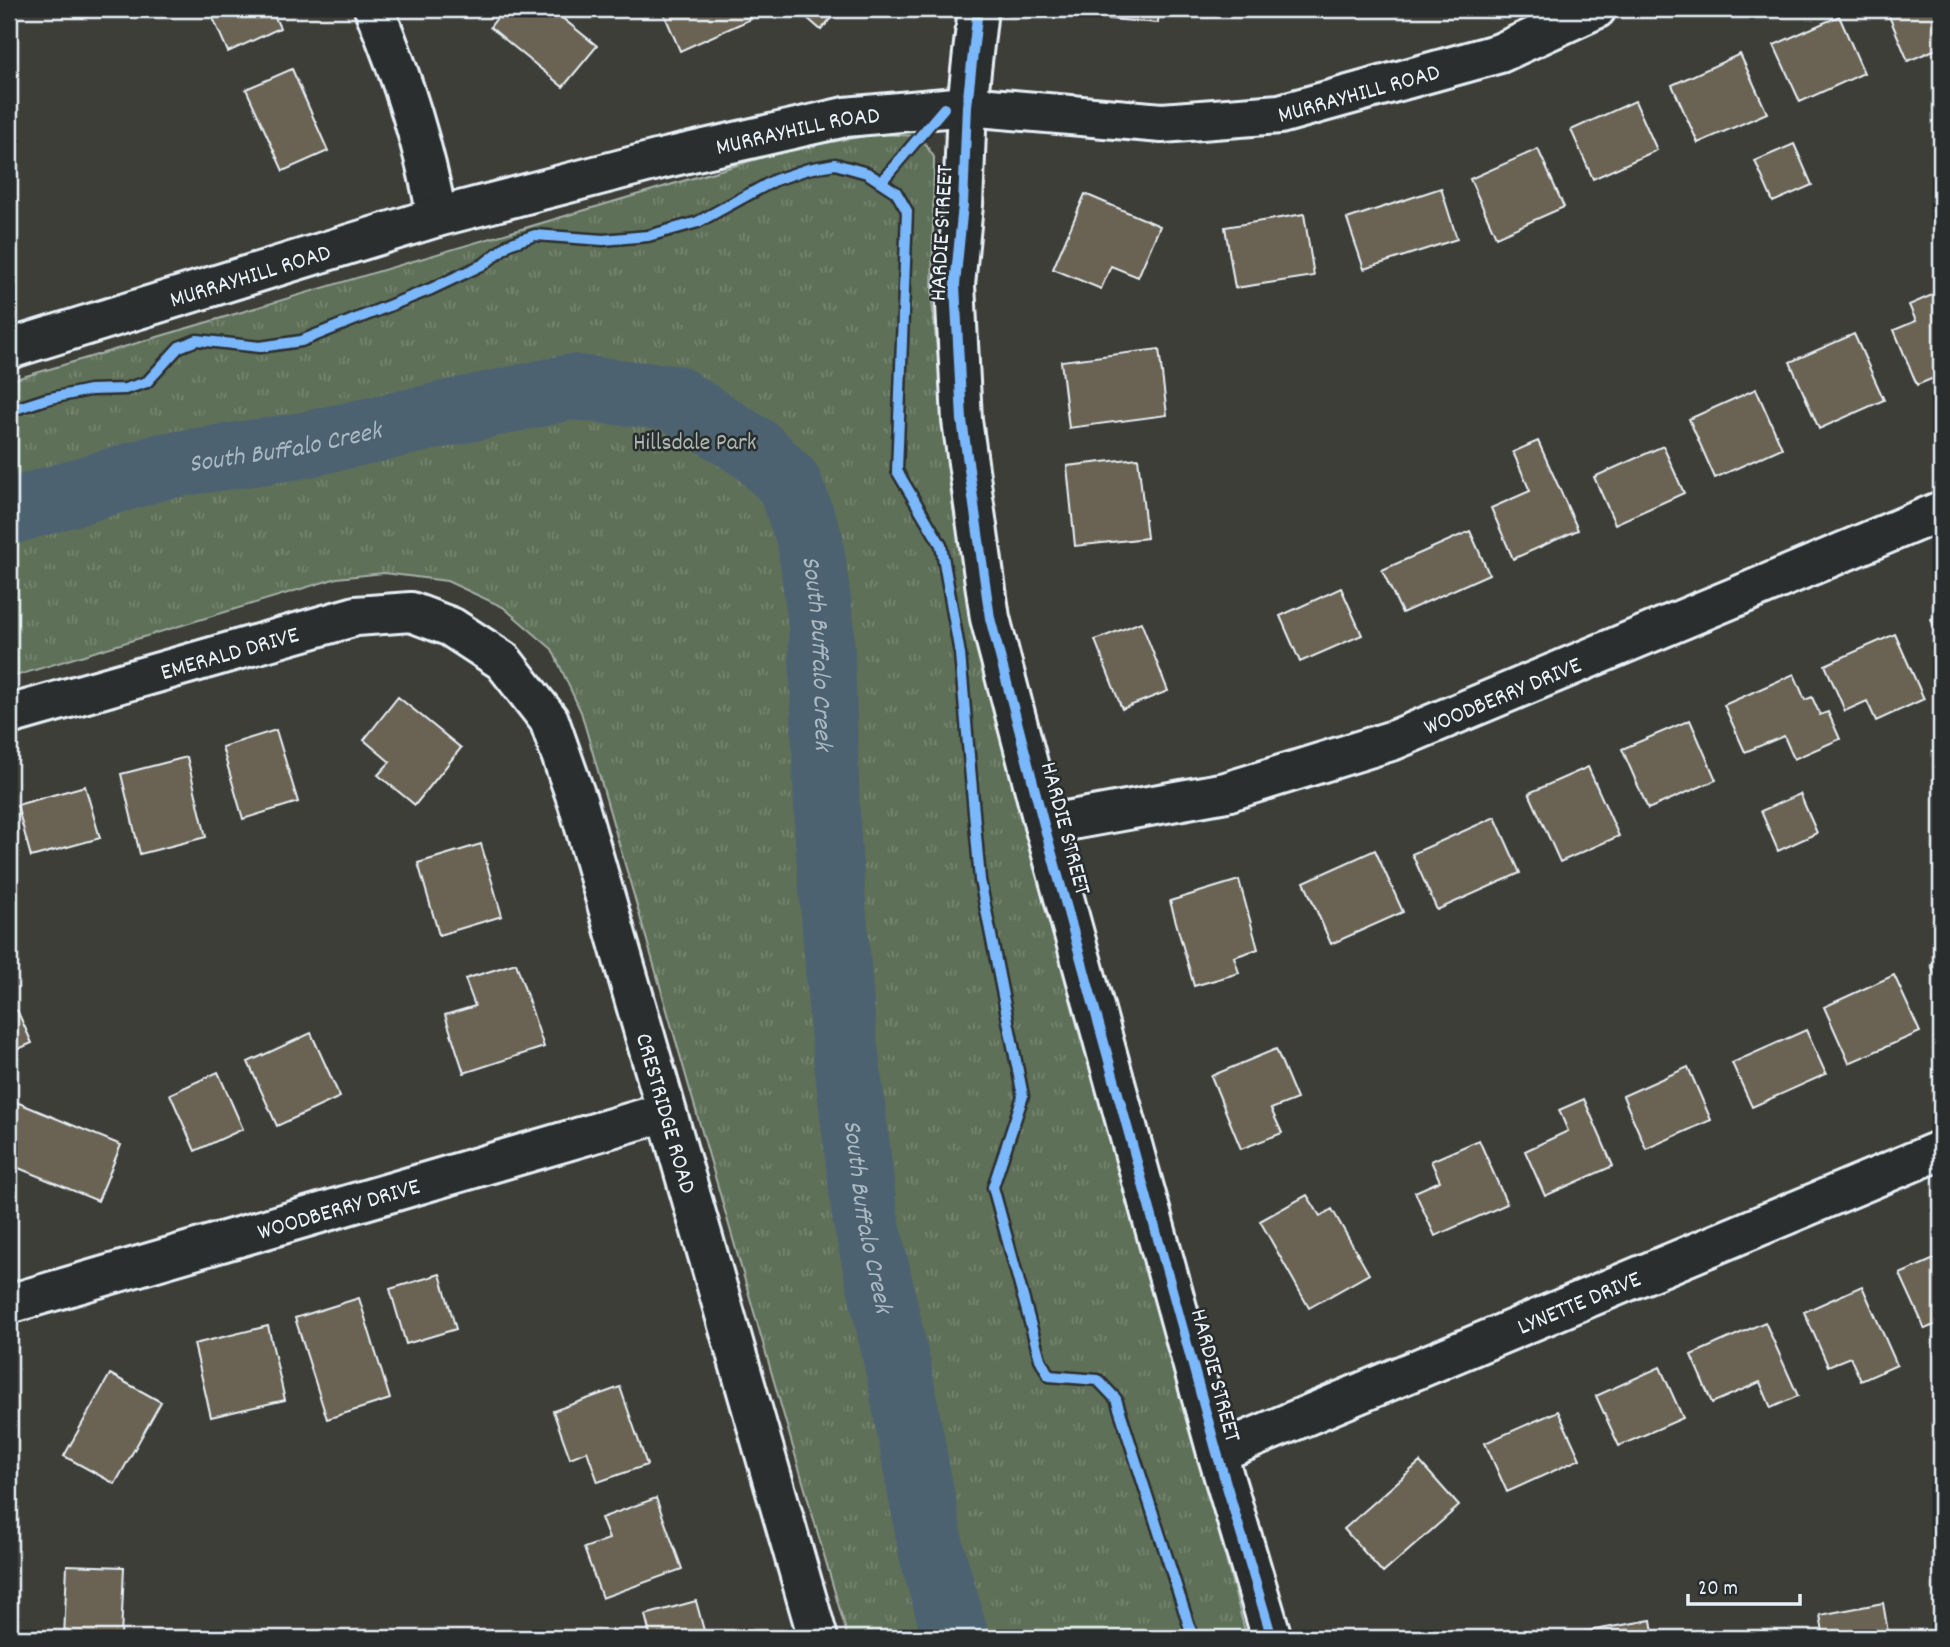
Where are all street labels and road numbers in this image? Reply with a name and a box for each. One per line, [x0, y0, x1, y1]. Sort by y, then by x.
street label: MURRAYHILL ROAD [1274, 56, 1444, 134]
street label: MURRAYHILL ROAD [713, 100, 881, 166]
street label: HARDIE STREET [922, 164, 964, 302]
street label: MURRAYHILL ROAD [166, 237, 335, 318]
street label: EMERALD DRIVE [157, 619, 303, 691]
street label: WOODBERRY DRIVE [1419, 649, 1587, 746]
street label: HARDIE STREET [1030, 758, 1098, 900]
street label: CRESTRIDGE ROAD [625, 1029, 703, 1198]
street label: WOODBERRY DRIVE [254, 1171, 424, 1251]
street label: LYNETTE DRIVE [1513, 1263, 1647, 1345]
street label: HARDIE STREET [1180, 1305, 1248, 1447]

